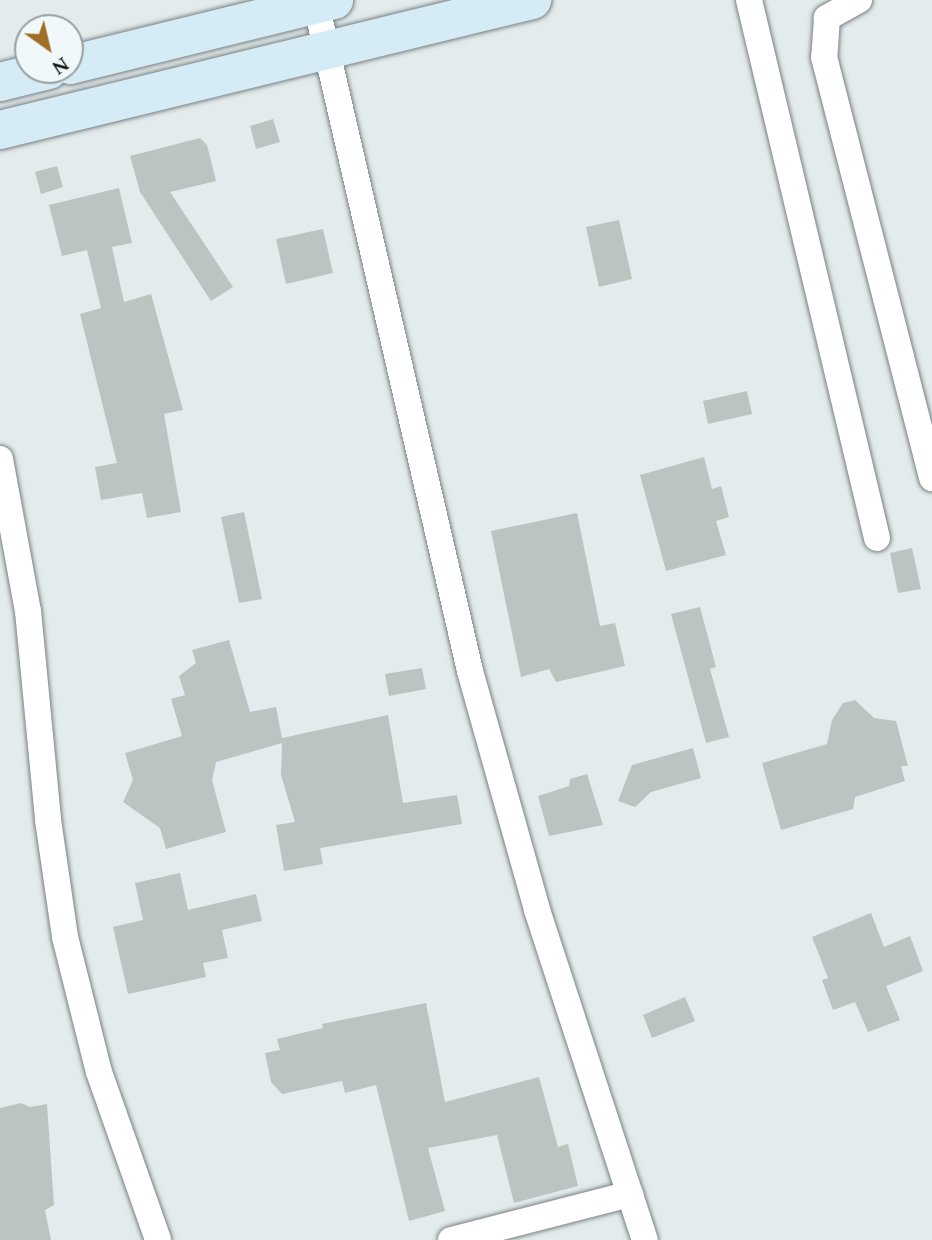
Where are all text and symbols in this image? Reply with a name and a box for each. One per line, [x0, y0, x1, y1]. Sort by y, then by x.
north arrow [14, 14, 84, 84]
text: N [45, 49, 74, 82]

